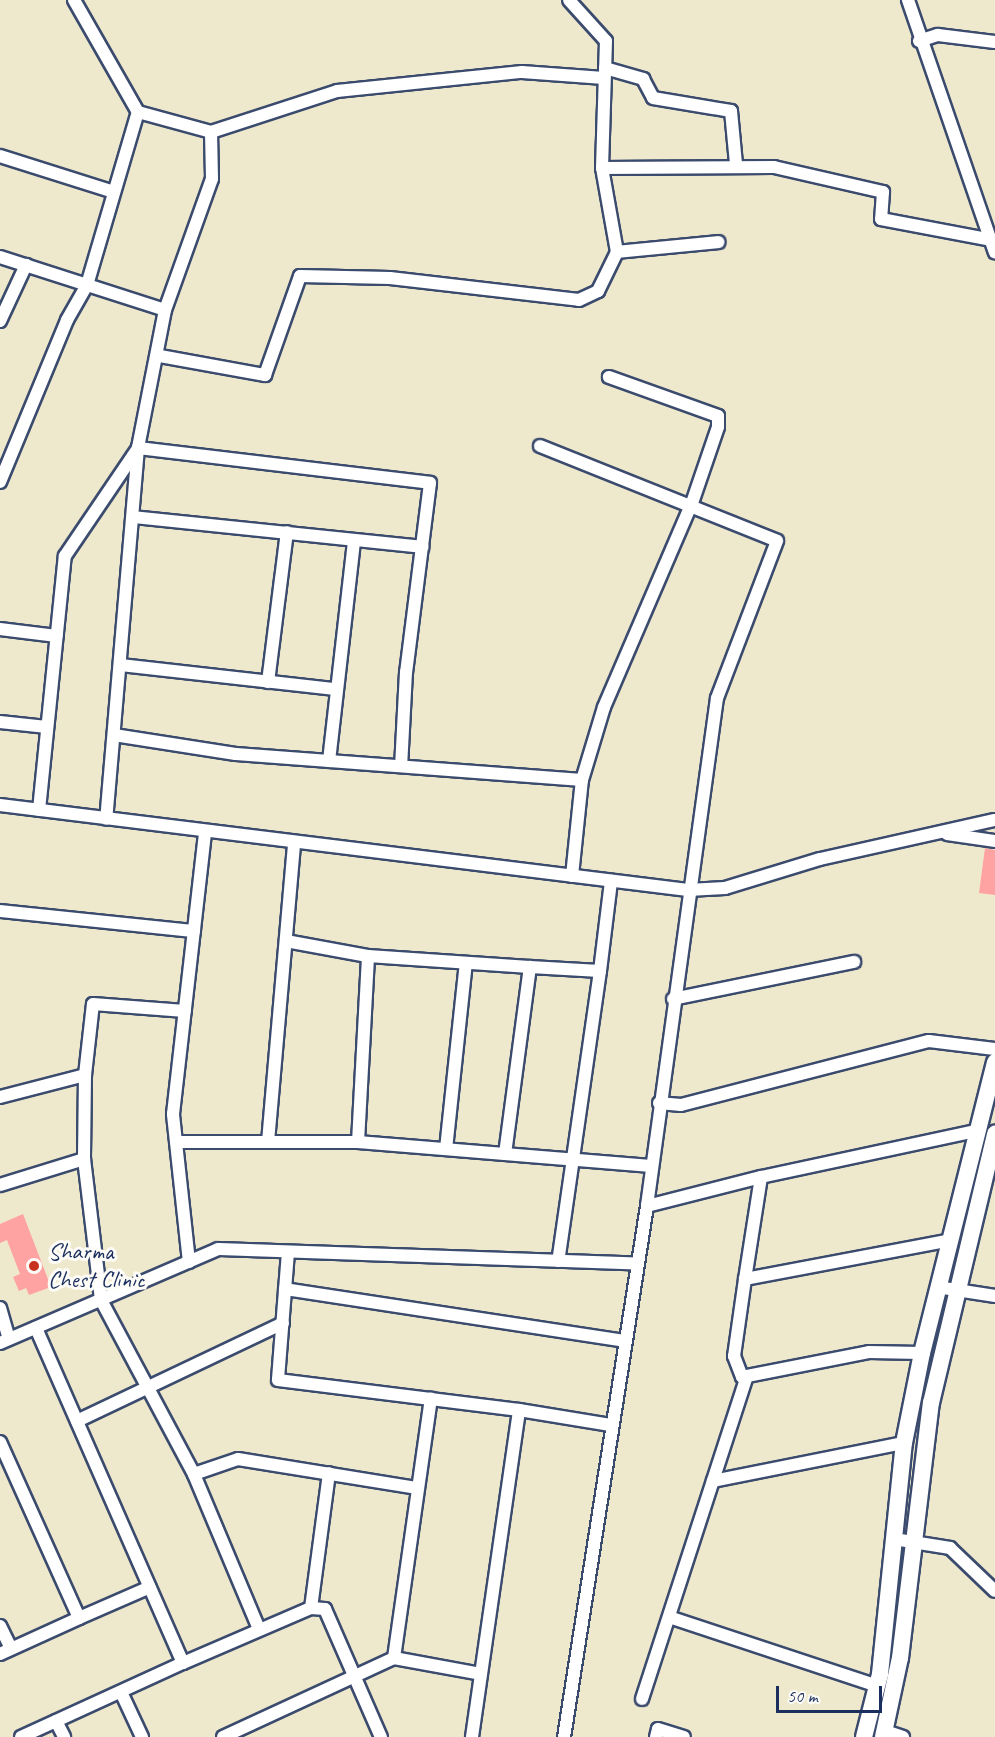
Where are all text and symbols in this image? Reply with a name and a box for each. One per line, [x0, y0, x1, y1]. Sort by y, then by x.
place label: Sharma Chest Clinic [48, 1238, 144, 1294]
marker: Sharma Chest Clinic [25, 1257, 43, 1275]
scale bar [779, 1674, 886, 1712]
text: 50 m [787, 1685, 818, 1707]

